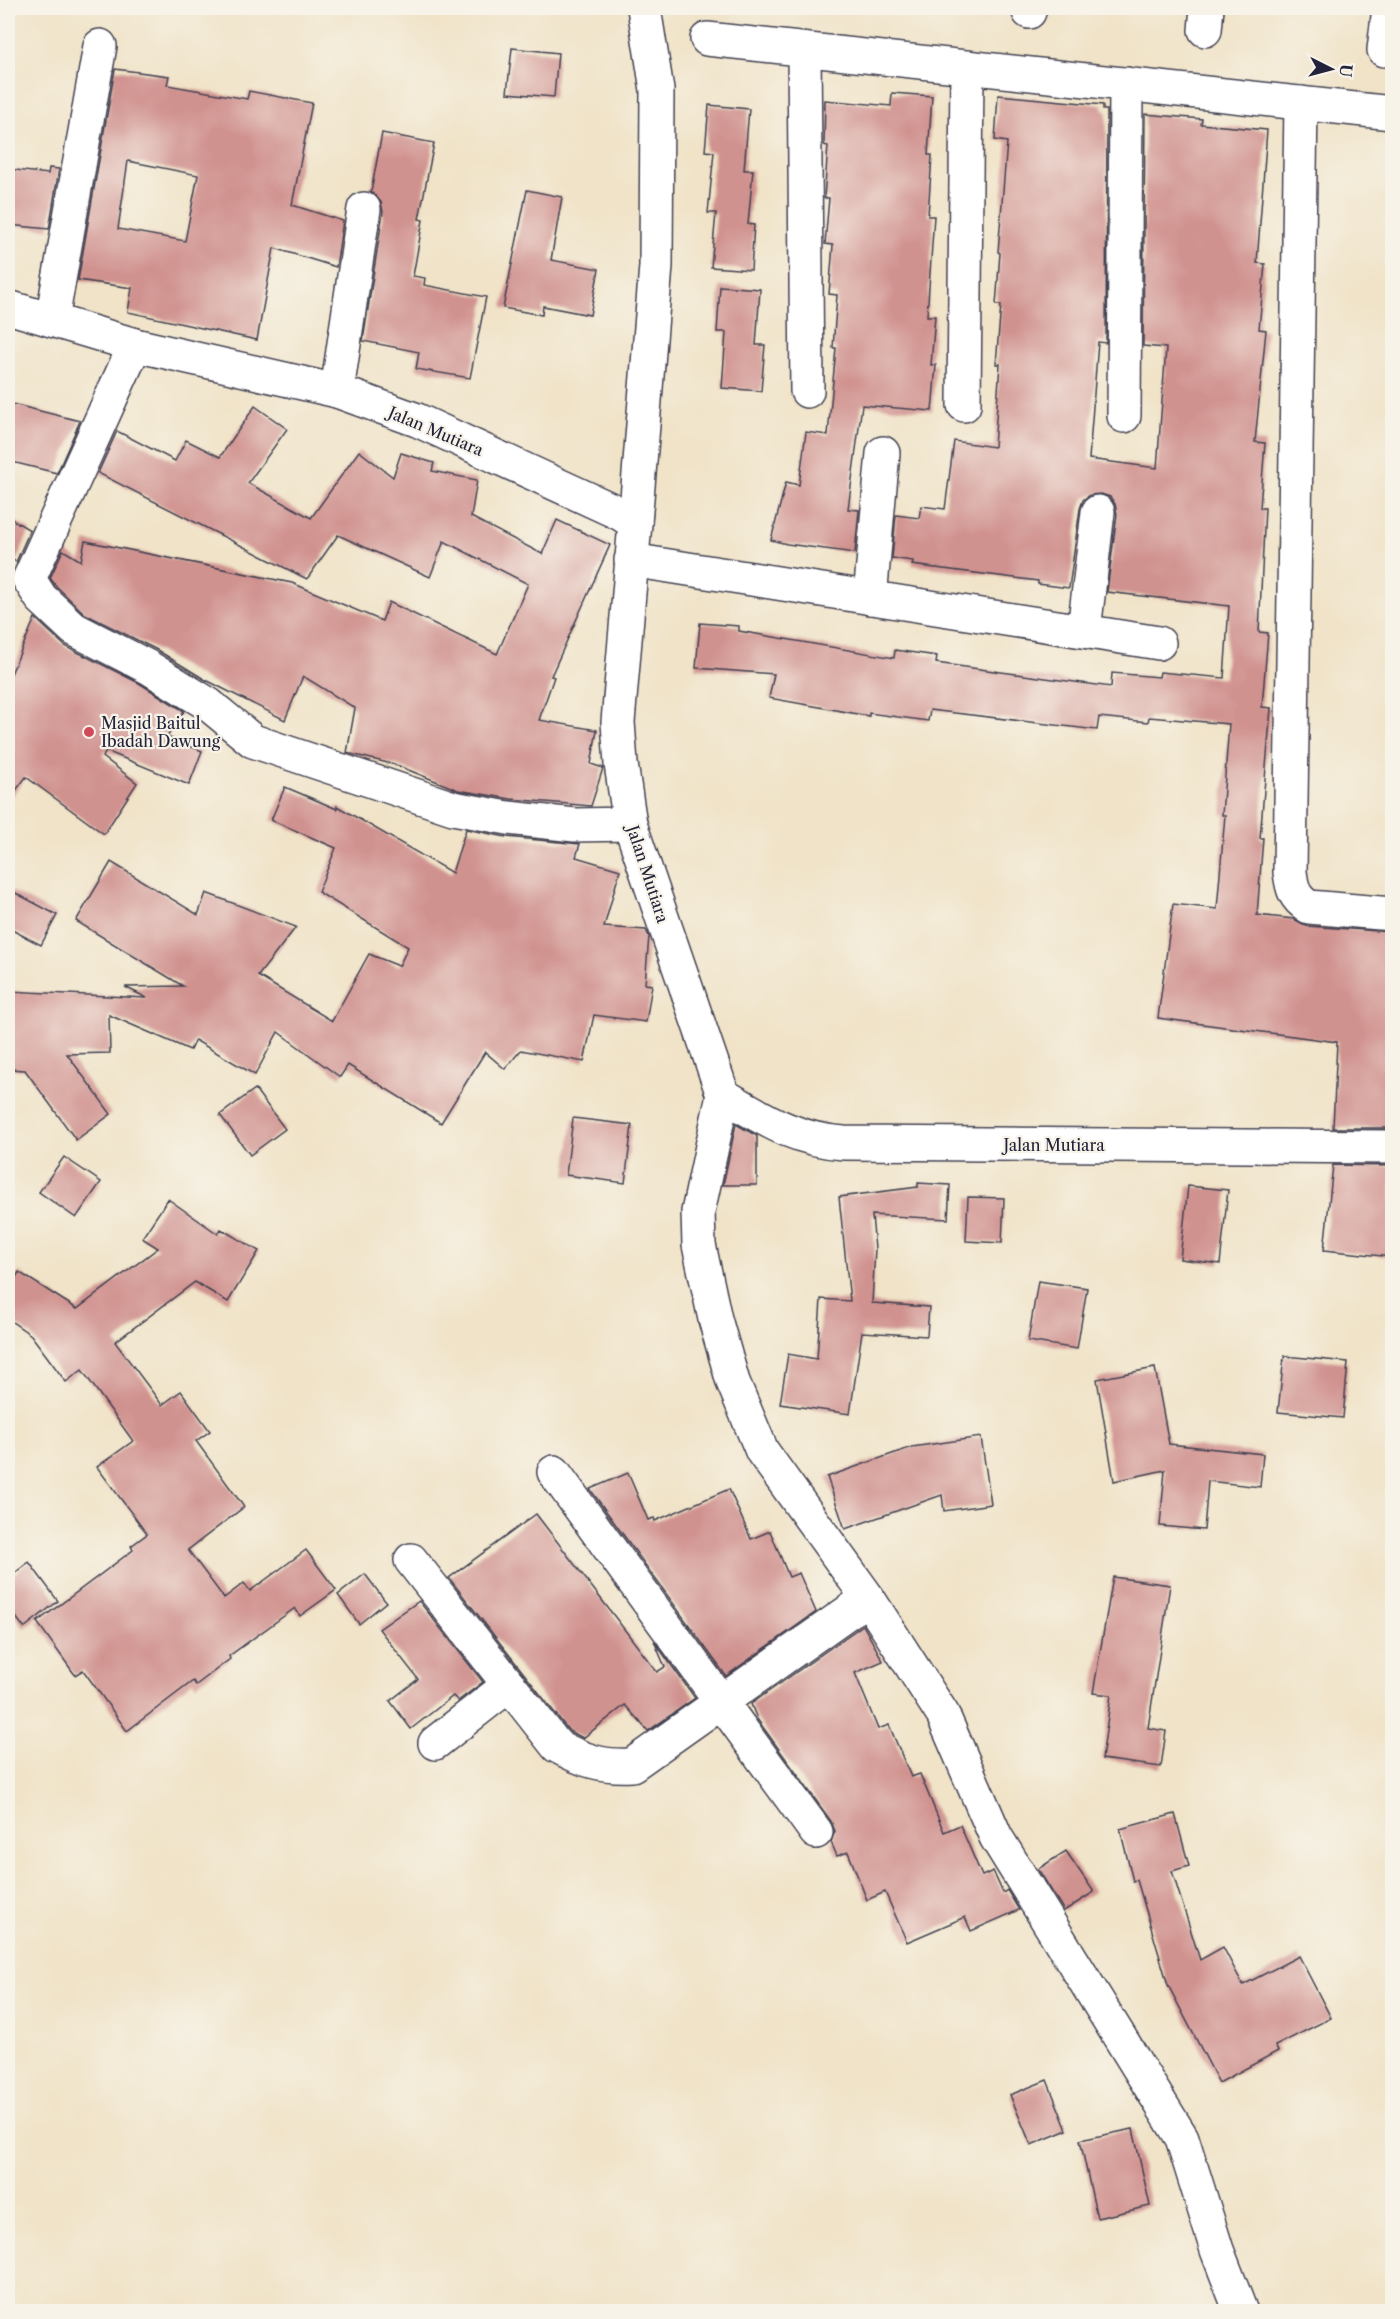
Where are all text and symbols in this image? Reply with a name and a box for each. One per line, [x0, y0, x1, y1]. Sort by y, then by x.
north arrow [1301, 39, 1361, 99]
text: U [1335, 63, 1357, 78]
street label: Jalan Mutiara [383, 401, 487, 460]
place label: Masjid Baitul Ibadah Dawung [101, 713, 221, 751]
marker: Masjid Baitul Ibadah Dawung [82, 725, 96, 739]
street label: Jalan Mutiara [622, 820, 673, 926]
street label: Jalan Mutiara [1000, 1135, 1105, 1155]

